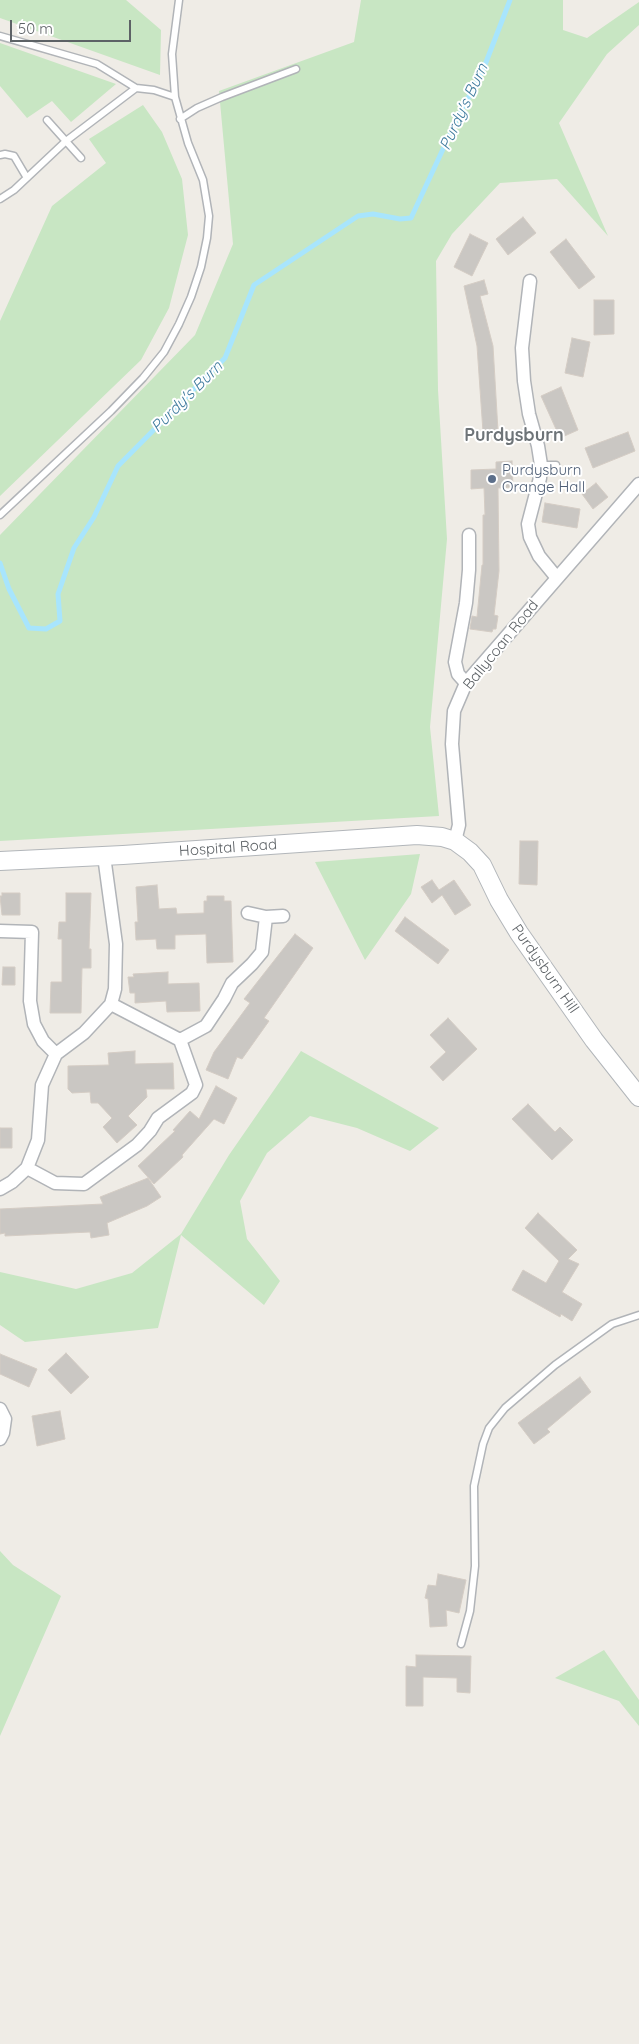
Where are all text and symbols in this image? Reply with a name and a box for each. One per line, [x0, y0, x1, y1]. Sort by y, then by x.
scale bar [12, 10, 134, 42]
text: 50 m [18, 19, 53, 38]
water label: Purdy's Burn [436, 61, 492, 153]
water label: Purdy's Burn [147, 357, 227, 437]
district label: Purdysburn [464, 425, 564, 447]
place label: Purdysburn Orange Hall [502, 461, 585, 496]
marker: Purdysburn Orange Hall [486, 473, 498, 485]
street label: Ballycoan Road [459, 597, 543, 693]
street label: Hospital Road [178, 836, 278, 860]
street label: Purdysburn Hill [508, 921, 582, 1017]

